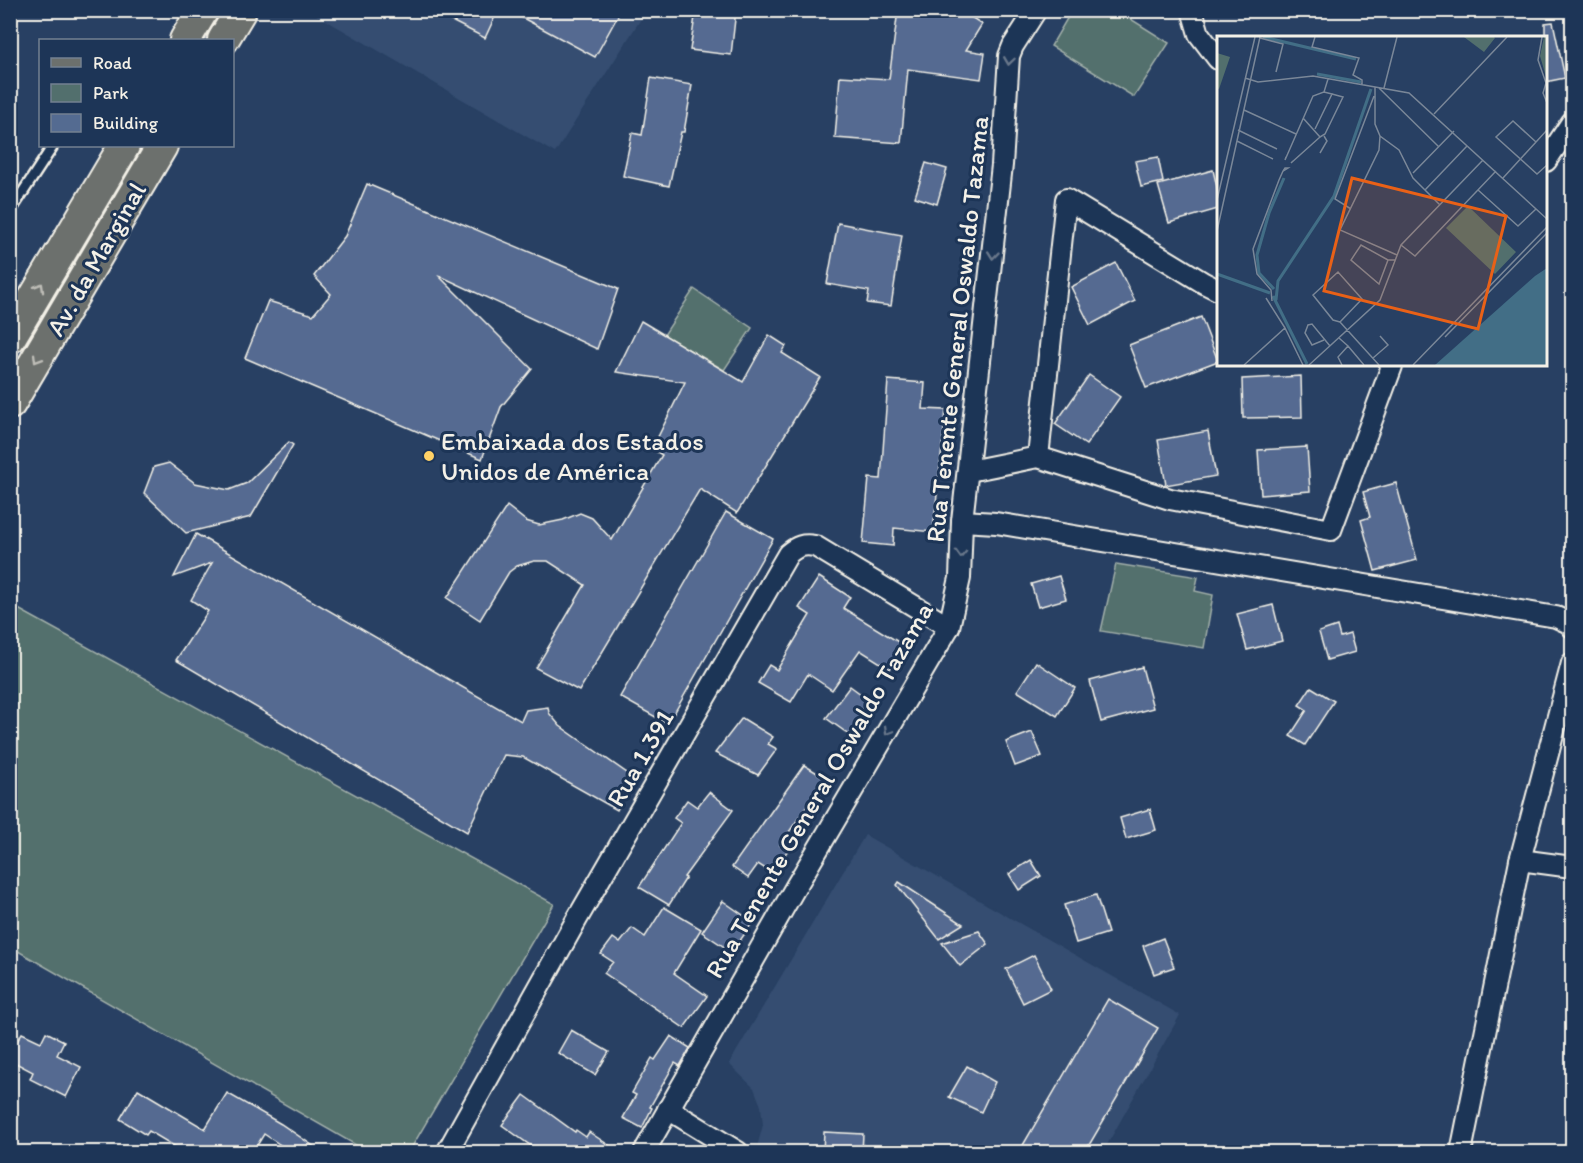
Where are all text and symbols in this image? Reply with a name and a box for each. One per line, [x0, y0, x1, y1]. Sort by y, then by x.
inset map [1217, 36, 1547, 366]
legend [39, 39, 234, 147]
text: Road [93, 52, 132, 74]
one-way arrow [1004, 57, 1016, 66]
text: Park [93, 82, 128, 104]
text: Building [93, 112, 159, 134]
street label: Rua Tenente General Oswaldo Tazama [919, 114, 995, 544]
street label: Av. da Marginal [39, 176, 153, 342]
one-way arrow [987, 251, 1000, 260]
one-way arrow [33, 283, 44, 293]
one-way arrow [33, 353, 44, 363]
place label: Embaixada dos Estados Unidos de América [441, 425, 704, 487]
marker: Embaixada dos Estados Unidos de América [422, 449, 436, 463]
one-way arrow [955, 549, 967, 558]
street label: Rua Tenente General Oswaldo Tazama [698, 596, 940, 984]
street label: Rua 1.391 [599, 704, 681, 812]
one-way arrow [884, 725, 895, 735]

